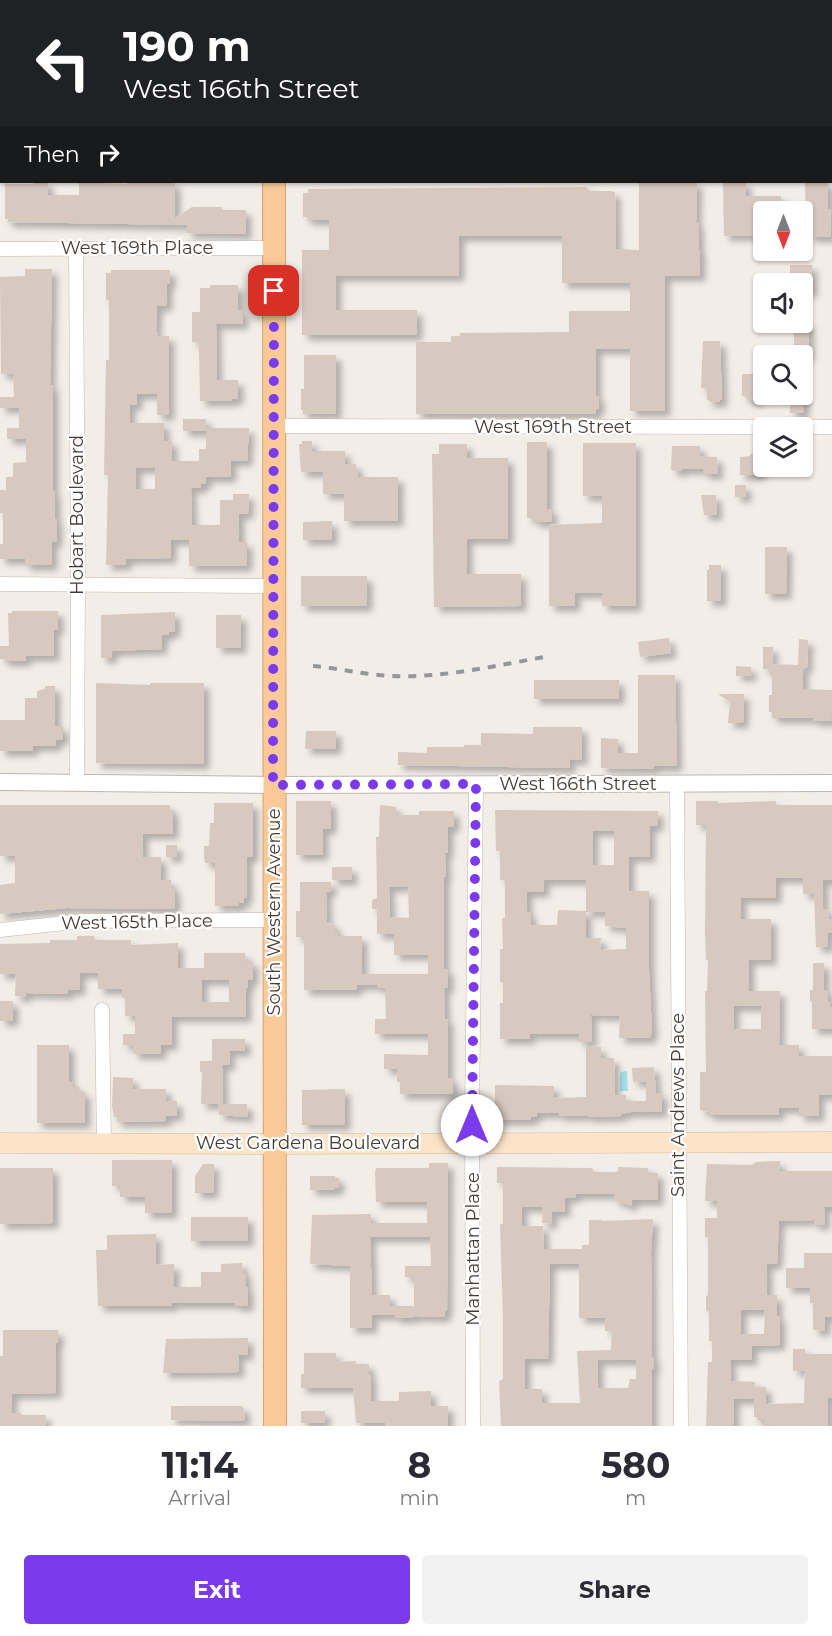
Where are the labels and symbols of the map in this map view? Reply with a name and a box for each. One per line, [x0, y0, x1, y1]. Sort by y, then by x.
north arrow [753, 201, 813, 261]
street label: West 169th Place [61, 237, 213, 259]
pin [248, 265, 299, 316]
street label: West 169th Street [474, 416, 632, 438]
street label: Hobart Boulevard [66, 435, 88, 595]
street label: West 166th Street [499, 773, 657, 795]
street label: South Western Avenue [263, 808, 285, 1016]
street label: West 165th Place [61, 910, 213, 934]
street label: Saint Andrews Place [667, 1013, 689, 1197]
position arrow [440, 1093, 504, 1157]
street label: West Gardena Boulevard [196, 1132, 420, 1154]
street label: Manhattan Place [462, 1172, 484, 1326]

